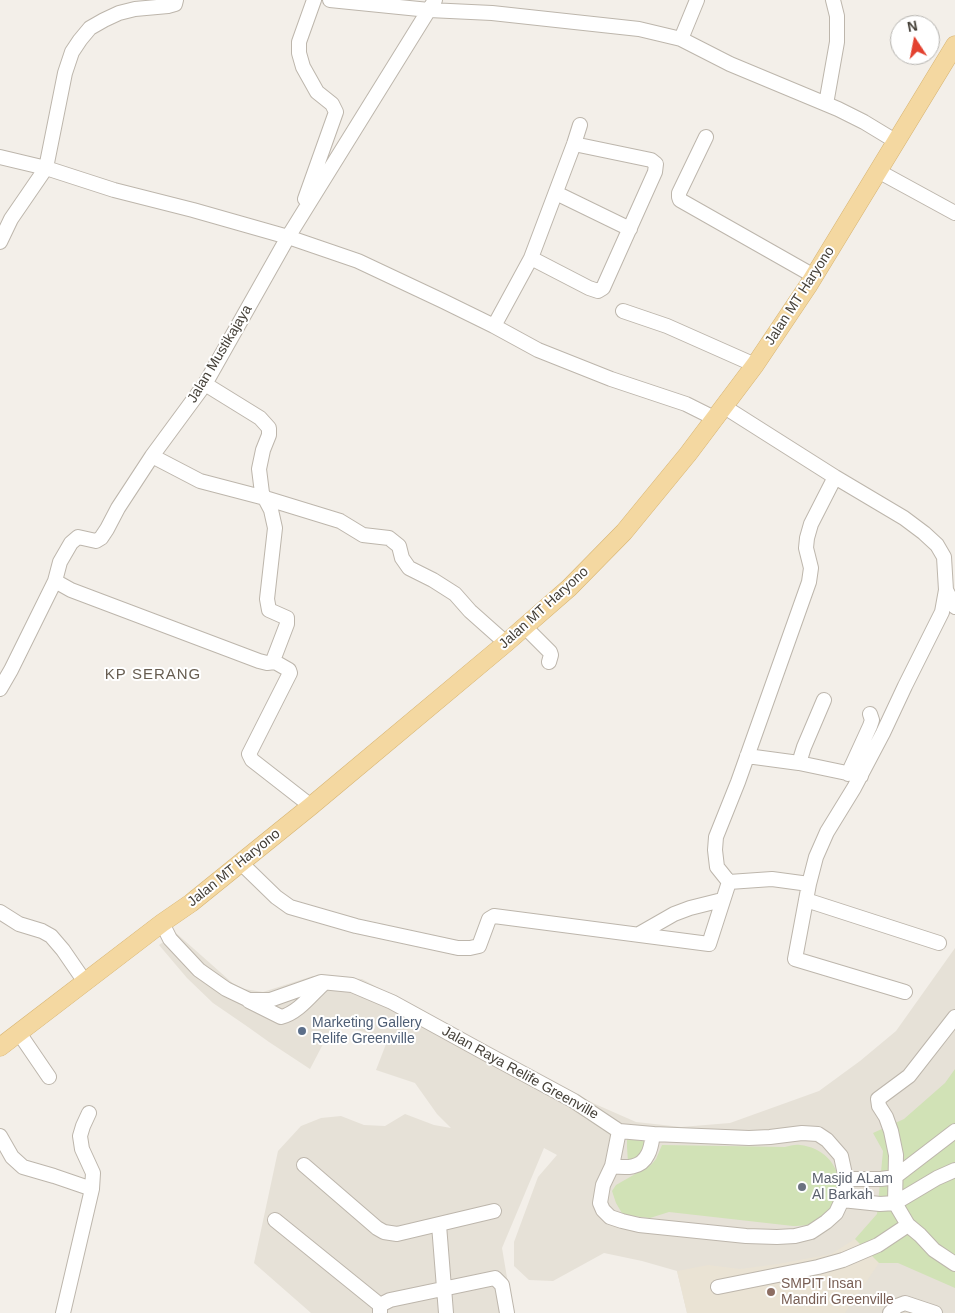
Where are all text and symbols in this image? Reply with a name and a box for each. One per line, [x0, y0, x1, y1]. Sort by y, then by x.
north arrow [890, 15, 940, 65]
text: N [906, 17, 919, 35]
street label: Jalan MT Haryono [762, 243, 838, 349]
street label: Jalan Mustikajaya [184, 302, 256, 406]
street label: Jalan MT Haryono [496, 563, 592, 653]
district label: KP SERANG [104, 666, 202, 684]
street label: Jalan MT Haryono [184, 825, 284, 911]
place label: Marketing Gallery Relife Greenville [312, 1015, 422, 1048]
street label: Jalan Raya Relife Greenville [439, 1023, 601, 1123]
marker: Marketing Gallery Relife Greenville [296, 1025, 308, 1037]
place label: Masjid ALam Al Barkah [812, 1171, 893, 1204]
marker: Masjid ALam Al Barkah [796, 1181, 808, 1193]
place label: SMPIT Insan Mandiri Greenville [781, 1276, 894, 1308]
marker: SMPIT Insan Mandiri Greenville [765, 1286, 777, 1298]

